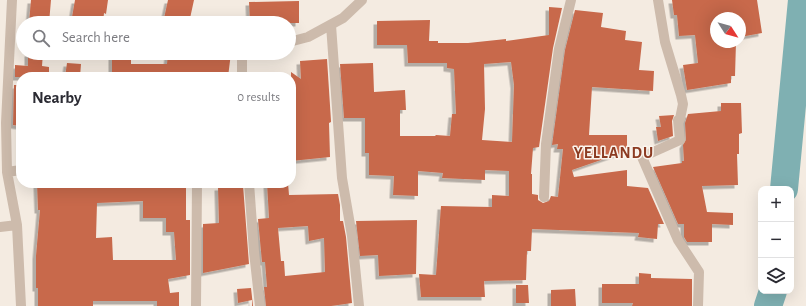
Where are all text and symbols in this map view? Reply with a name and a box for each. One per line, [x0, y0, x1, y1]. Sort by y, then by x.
north arrow [710, 12, 746, 48]
search box [16, 16, 296, 60]
icon: search [30, 27, 52, 49]
text: Search here [62, 30, 130, 45]
text: Nearby [32, 89, 82, 106]
text: 0 results [237, 91, 280, 104]
district label: YELLANDU [574, 145, 654, 161]
map controls [758, 186, 794, 294]
button: + [758, 186, 794, 222]
button: − [758, 222, 794, 258]
button: layers [758, 258, 794, 294]

